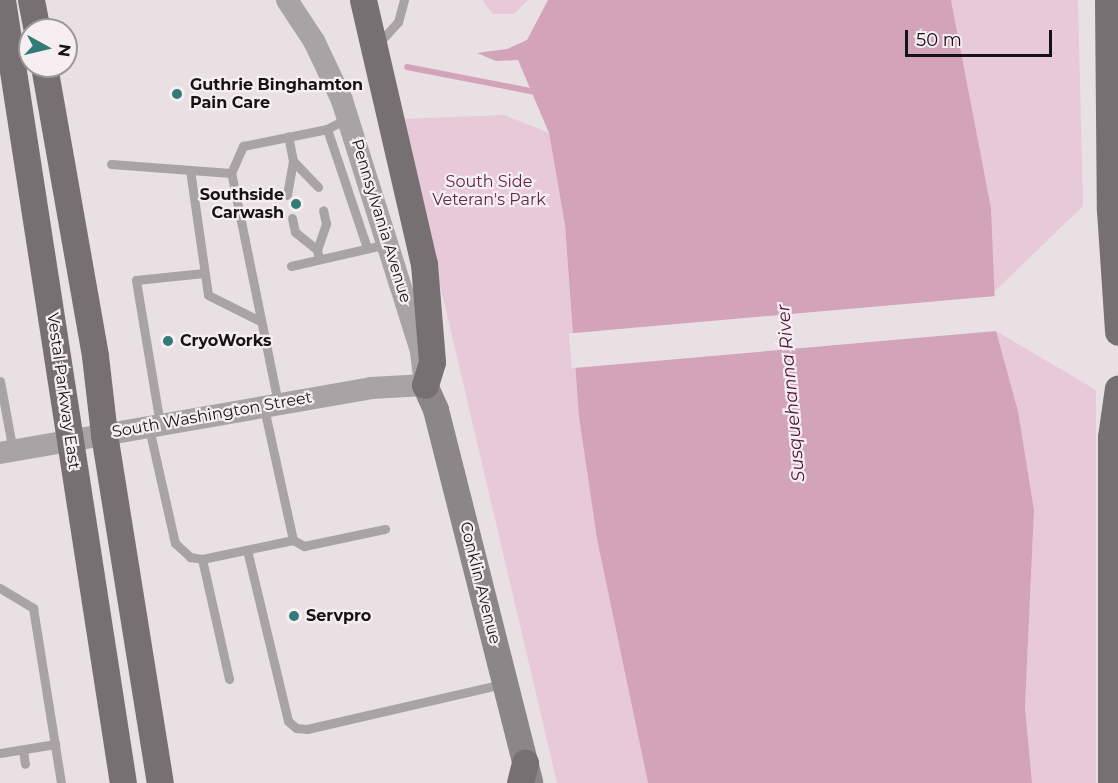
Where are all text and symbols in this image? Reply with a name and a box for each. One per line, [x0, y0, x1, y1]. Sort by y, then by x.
north arrow [18, 18, 78, 78]
scale bar [908, 18, 1055, 56]
text: 50 m [916, 29, 962, 51]
text: N [54, 43, 75, 58]
place label: Guthrie Binghamton Pain Care [190, 75, 363, 113]
marker: Guthrie Binghamton Pain Care [168, 85, 186, 103]
street label: Pennsylvania Avenue [347, 137, 415, 305]
park label: South Side Veteran's Park [432, 172, 546, 210]
place label: Southside Carwash [200, 185, 284, 223]
marker: Southside Carwash [289, 197, 303, 211]
water label: Susquehanna River [772, 303, 810, 483]
street label: Vestal Parkway East [42, 311, 84, 471]
place label: CryoWorks [180, 331, 271, 351]
marker: CryoWorks [161, 334, 175, 348]
street label: South Washington Street [110, 388, 314, 442]
street label: Conklin Avenue [456, 520, 504, 646]
place label: Servpro [306, 606, 371, 626]
marker: Servpro [287, 609, 301, 623]

